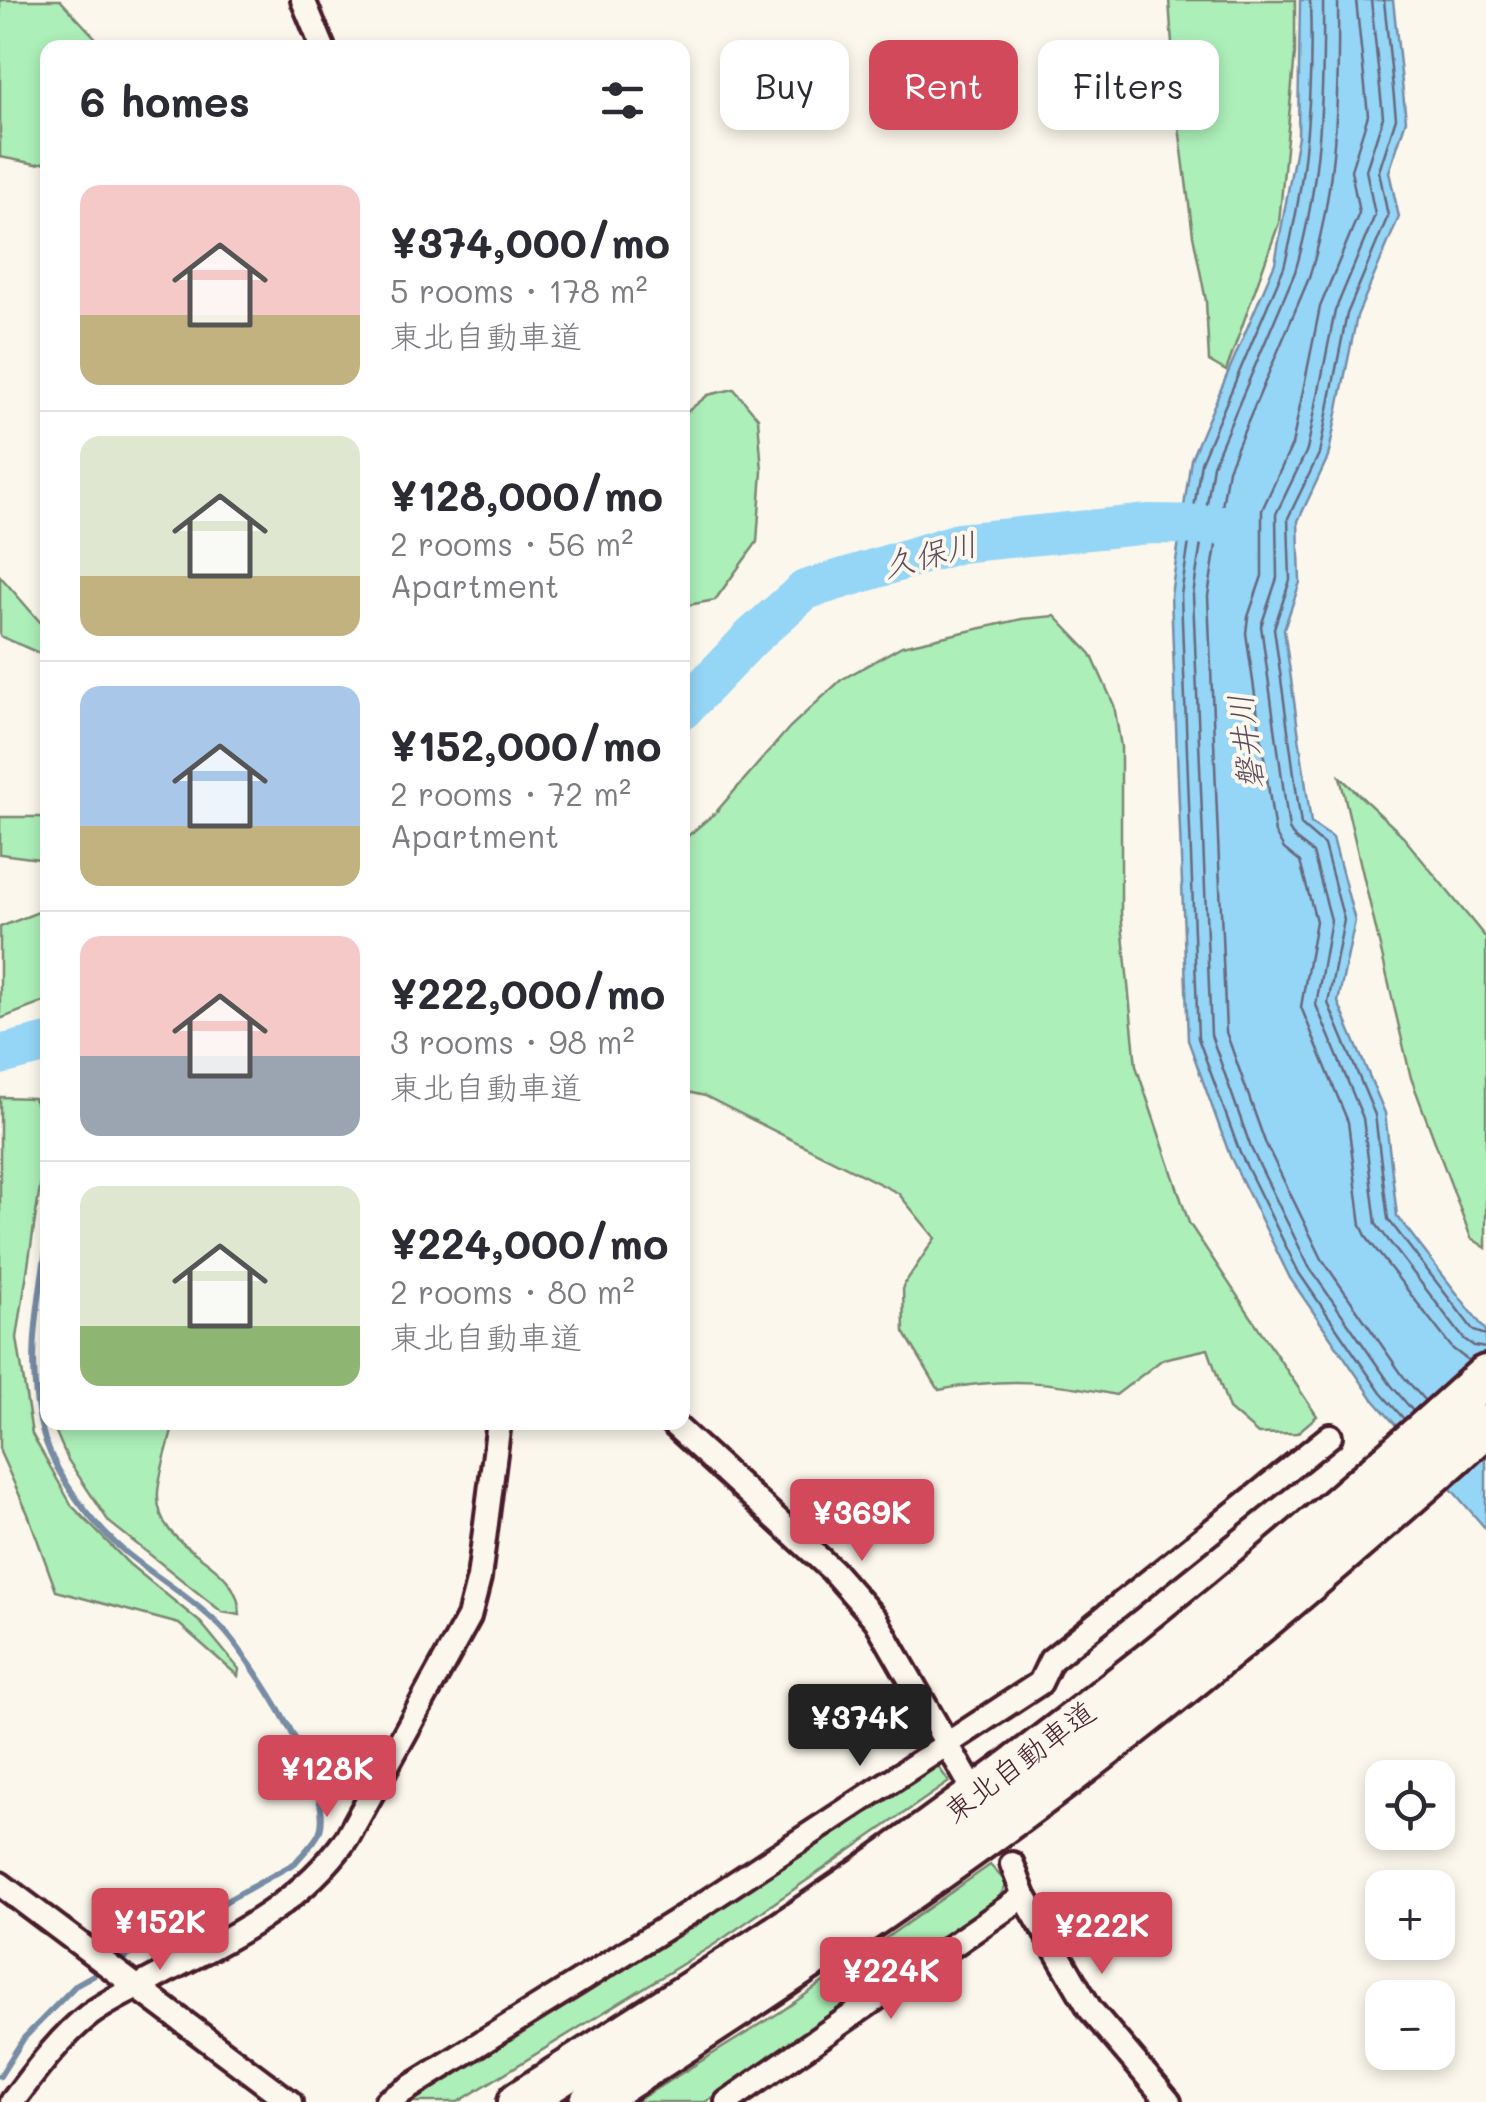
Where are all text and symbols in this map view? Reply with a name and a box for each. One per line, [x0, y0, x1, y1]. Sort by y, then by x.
chip: Buy [720, 40, 849, 130]
chip: Rent [869, 40, 1018, 130]
chip: Filters [1038, 40, 1219, 130]
text: 6 homes [80, 73, 250, 128]
icon: filters [595, 73, 650, 128]
text: ¥374,000/mo [390, 214, 670, 269]
icon: home [160, 225, 280, 345]
text: 5 rooms · 178 m² [390, 269, 648, 311]
text: 東北自動車道 [390, 314, 582, 356]
text: ¥128,000/mo [390, 467, 663, 522]
icon: home [160, 476, 280, 596]
water label: 久保川 [878, 521, 981, 585]
text: 2 rooms · 56 m² [390, 522, 633, 564]
text: Apartment [390, 564, 559, 606]
water label: 磐井川 [1217, 692, 1271, 792]
text: ¥152,000/mo [390, 717, 661, 772]
icon: home [160, 726, 280, 846]
text: 2 rooms · 72 m² [390, 772, 631, 814]
text: Apartment [390, 814, 559, 856]
text: ¥222,000/mo [390, 965, 665, 1020]
icon: home [160, 976, 280, 1096]
text: 3 rooms · 98 m² [390, 1020, 635, 1062]
text: 東北自動車道 [390, 1065, 582, 1107]
text: ¥224,000/mo [390, 1215, 668, 1270]
icon: home [160, 1226, 280, 1346]
text: 2 rooms · 80 m² [390, 1270, 635, 1312]
text: 東北自動車道 [390, 1315, 582, 1357]
pin: ¥369K [792, 1479, 932, 1564]
text: ¥369K [812, 1490, 912, 1532]
pin: ¥374K [790, 1684, 930, 1769]
street label: 東北自動車道 [935, 1690, 1103, 1831]
text: ¥374K [810, 1695, 910, 1737]
pin: ¥128K [257, 1735, 397, 1820]
text: ¥128K [280, 1746, 374, 1788]
map controls [1365, 1760, 1455, 2070]
button: locate [1365, 1760, 1455, 1850]
button: + [1365, 1870, 1455, 1960]
pin: ¥152K [90, 1888, 230, 1973]
pin: ¥222K [1032, 1892, 1172, 1977]
text: ¥152K [114, 1899, 206, 1941]
text: ¥222K [1054, 1903, 1150, 1945]
pin: ¥224K [821, 1937, 961, 2022]
text: ¥224K [842, 1948, 940, 1990]
button: − [1365, 1980, 1455, 2070]

